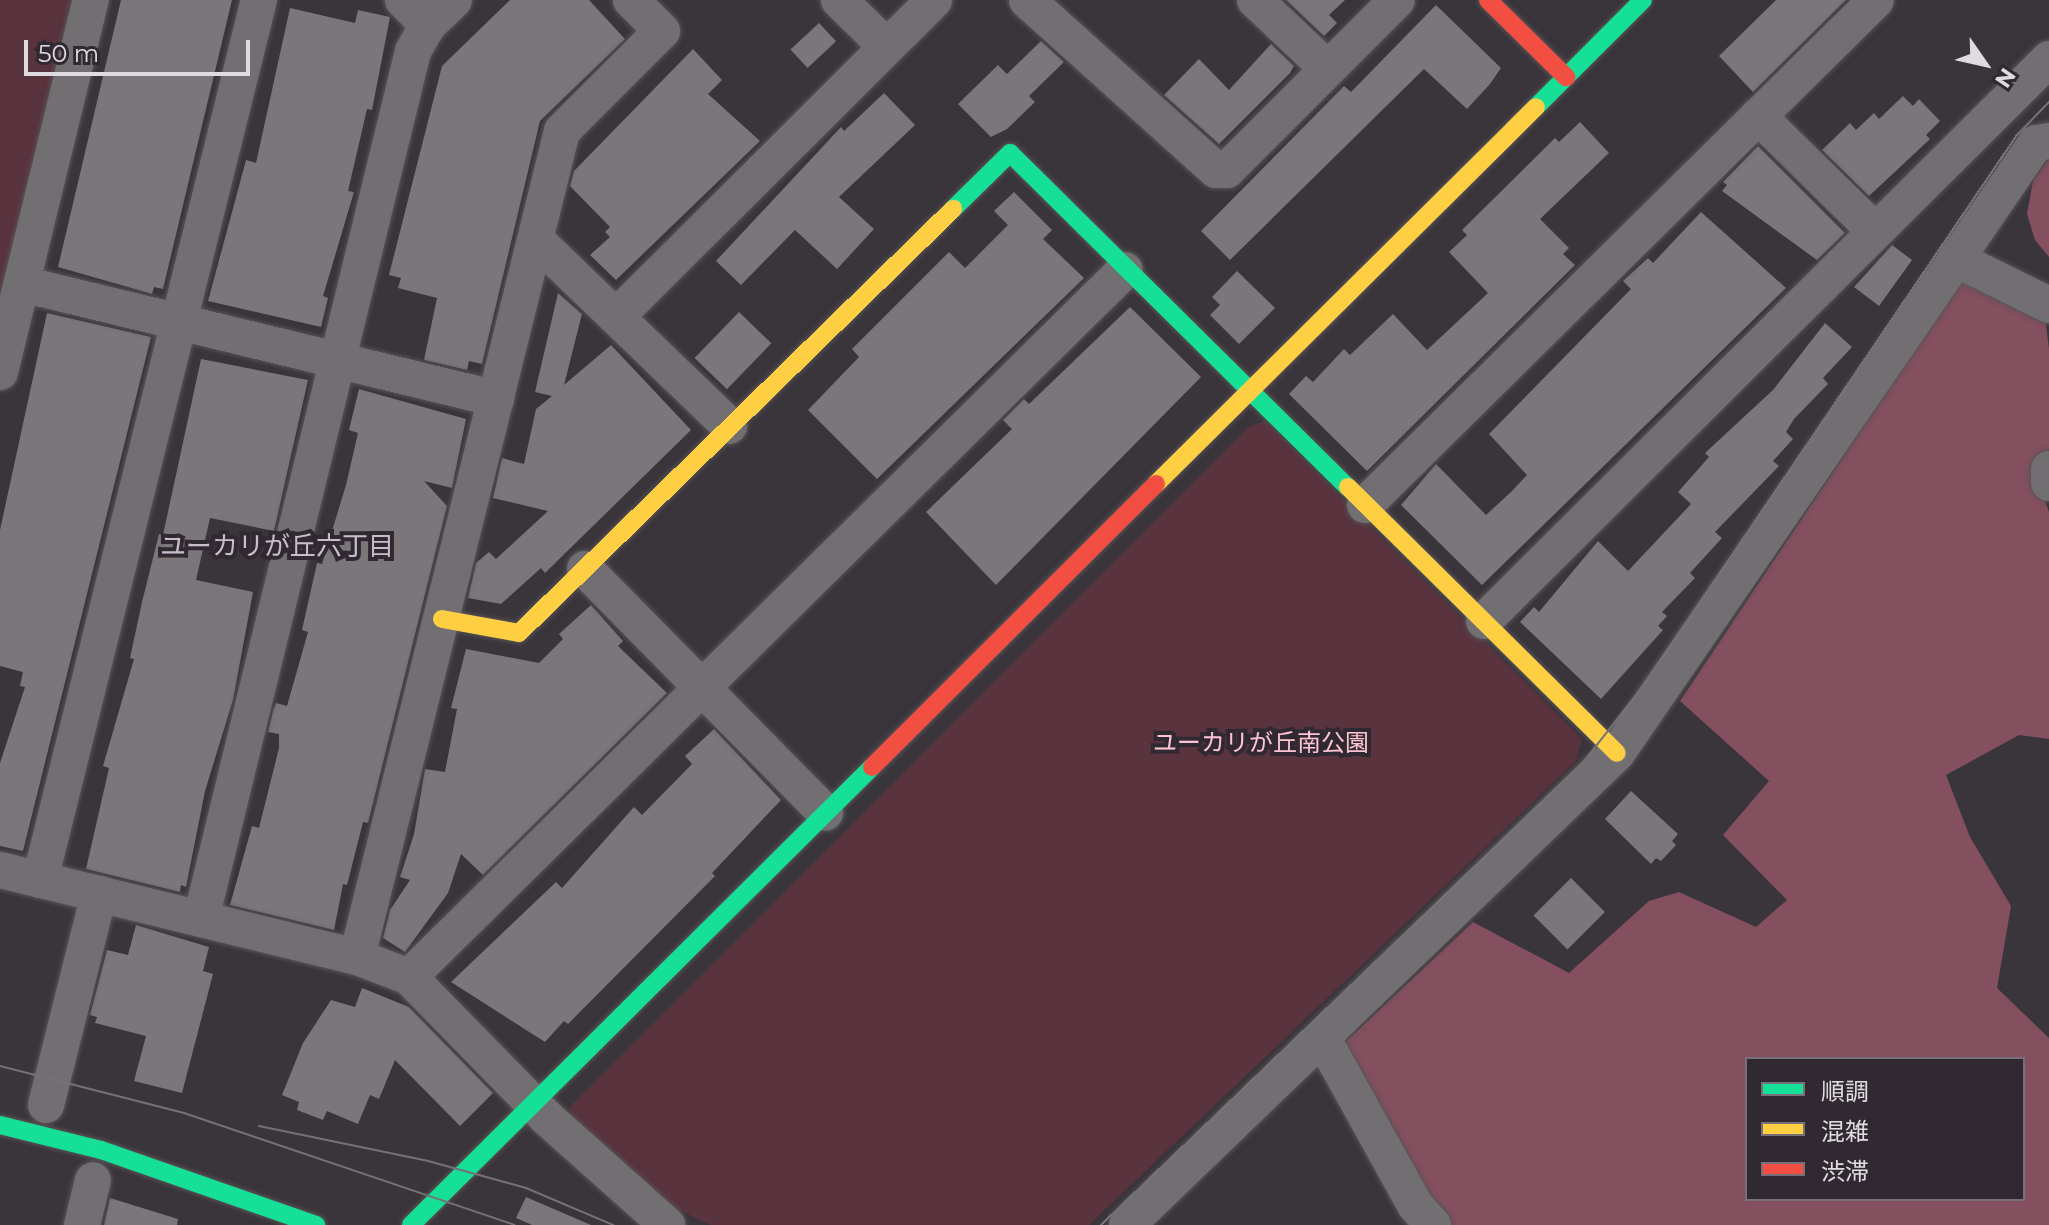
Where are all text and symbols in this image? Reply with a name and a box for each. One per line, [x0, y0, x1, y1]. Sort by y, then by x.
scale bar [28, 24, 254, 74]
north arrow [1945, 24, 2025, 104]
text: 50 m [38, 39, 99, 68]
text: N [1989, 63, 2021, 93]
district label: ユーカリが丘六丁目 [160, 531, 394, 563]
park label: ユーカリが丘南公園 [1153, 729, 1369, 757]
legend [1745, 1057, 2025, 1201]
text: 順調 [1821, 1077, 1869, 1106]
text: 混雑 [1821, 1117, 1869, 1146]
text: 渋滞 [1821, 1157, 1869, 1186]

